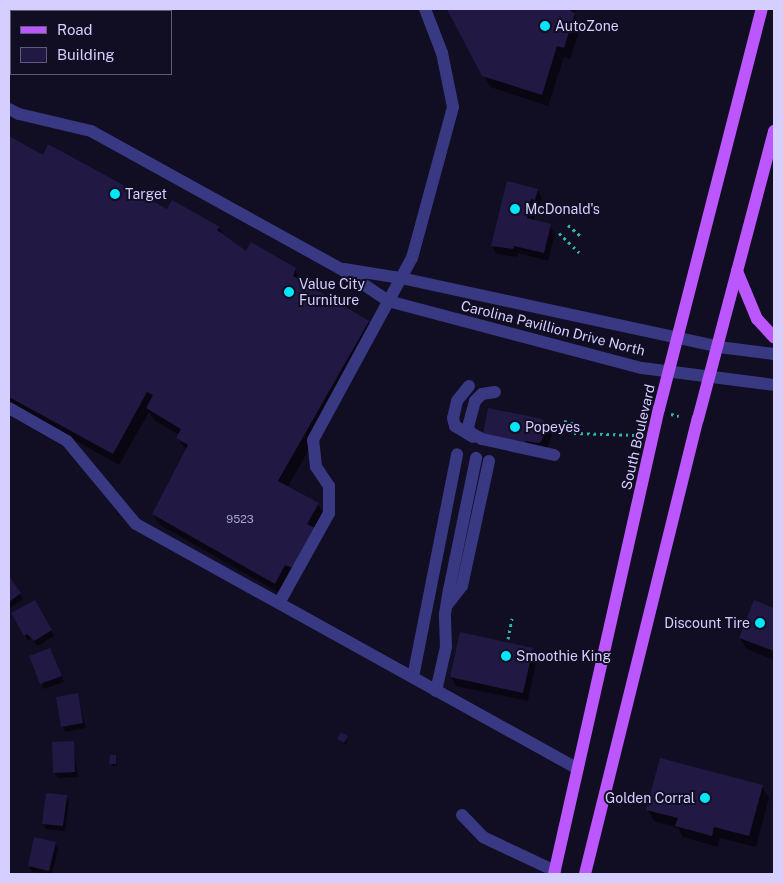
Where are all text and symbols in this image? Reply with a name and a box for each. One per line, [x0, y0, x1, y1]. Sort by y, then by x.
legend [10, 10, 172, 75]
place label: AutoZone [555, 18, 619, 34]
marker: AutoZone [539, 20, 551, 32]
text: Road [57, 21, 93, 38]
text: Building [57, 46, 115, 63]
place label: Target [125, 186, 167, 202]
marker: Target [109, 188, 121, 200]
place label: McDonald's [525, 201, 600, 217]
marker: McDonald's [509, 203, 521, 215]
place label: Value City Furniture [299, 276, 365, 308]
marker: Value City Furniture [283, 286, 295, 298]
street label: Carolina Pavillion Drive North [459, 297, 647, 359]
street label: South Boulevard [618, 383, 658, 491]
place label: Popeyes [525, 419, 580, 435]
marker: Popeyes [509, 421, 521, 433]
house number: 9523 [226, 512, 254, 526]
place label: Discount Tire [664, 615, 750, 631]
marker: Discount Tire [754, 617, 766, 629]
place label: Smoothie King [516, 648, 611, 664]
marker: Smoothie King [500, 650, 512, 662]
place label: Golden Corral [605, 790, 695, 806]
marker: Golden Corral [699, 792, 711, 804]

